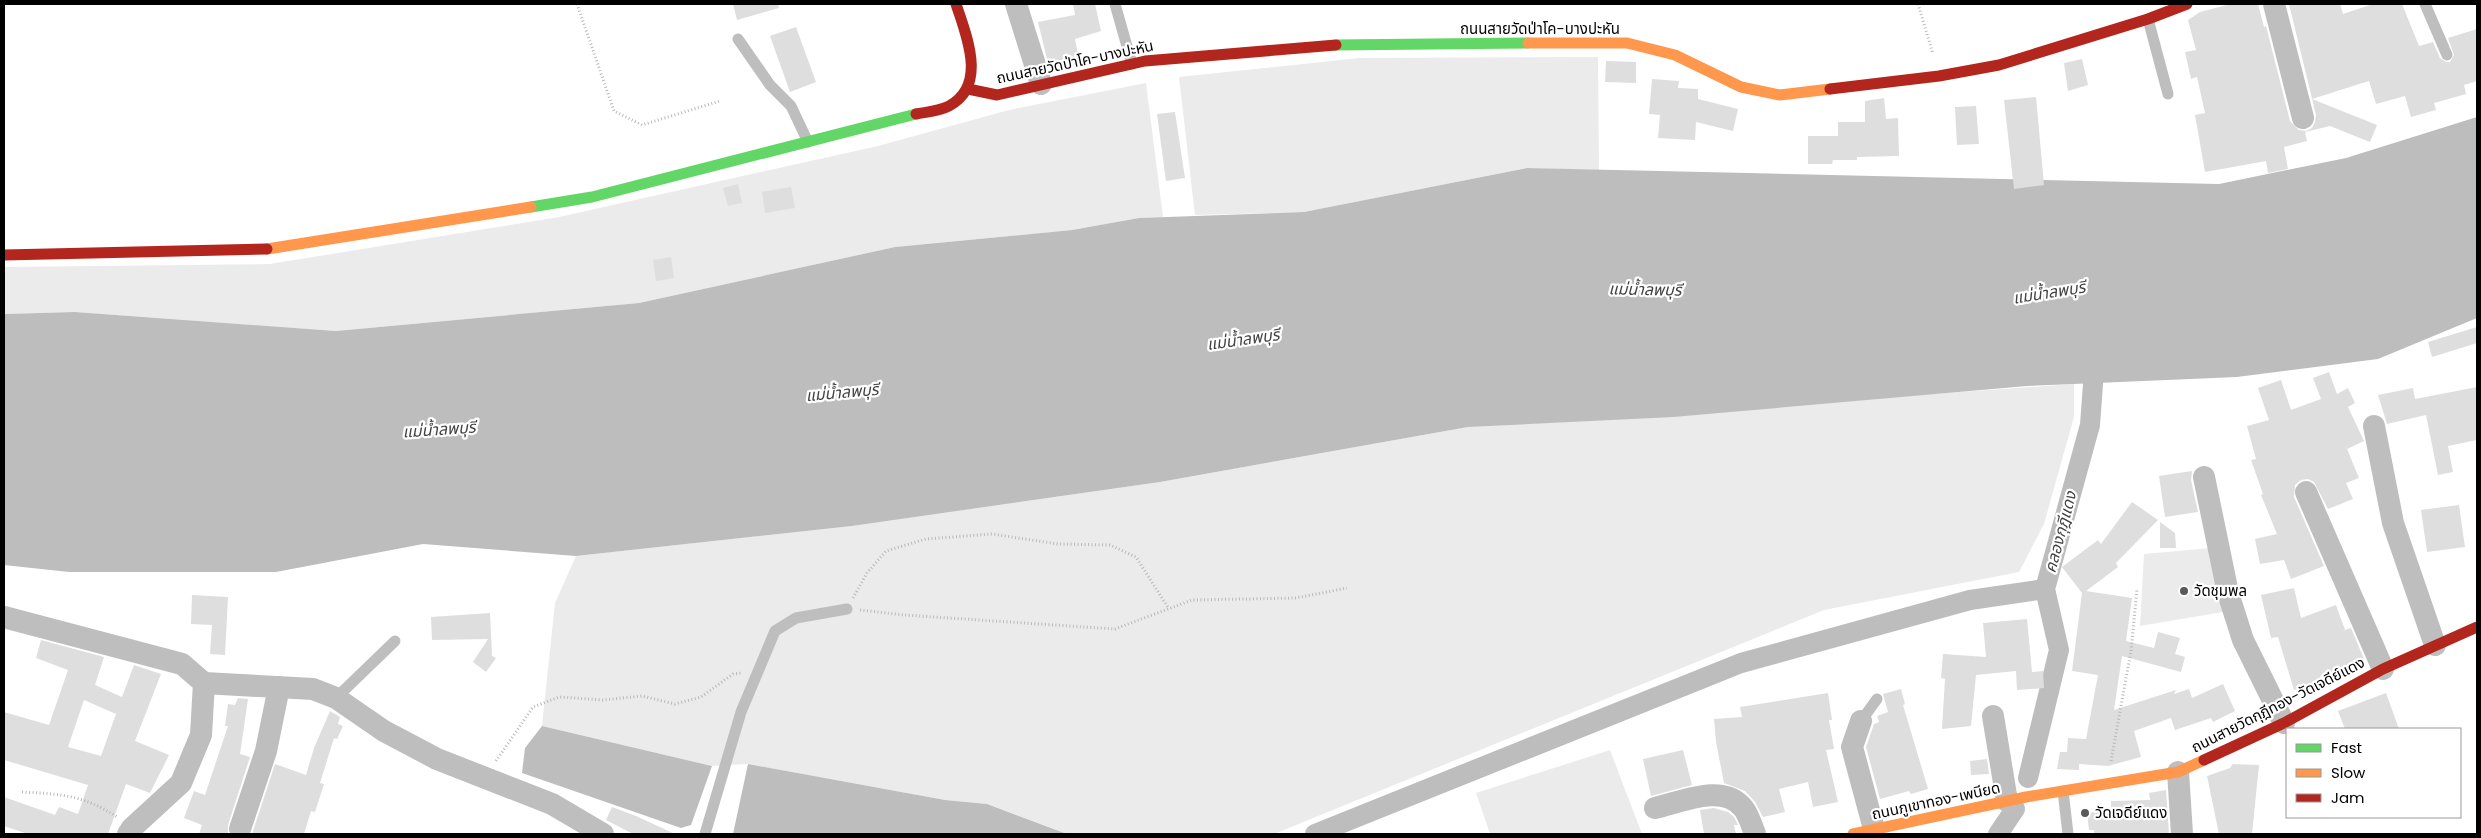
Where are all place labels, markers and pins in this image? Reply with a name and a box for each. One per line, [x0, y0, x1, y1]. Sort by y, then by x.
place label: วัดชุมพล [2194, 580, 2247, 601]
marker: วัดชุมพล [2178, 585, 2190, 597]
place label: วัดเจดีย์แดง [2095, 802, 2167, 823]
marker: วัดเจดีย์แดง [2079, 807, 2091, 819]

